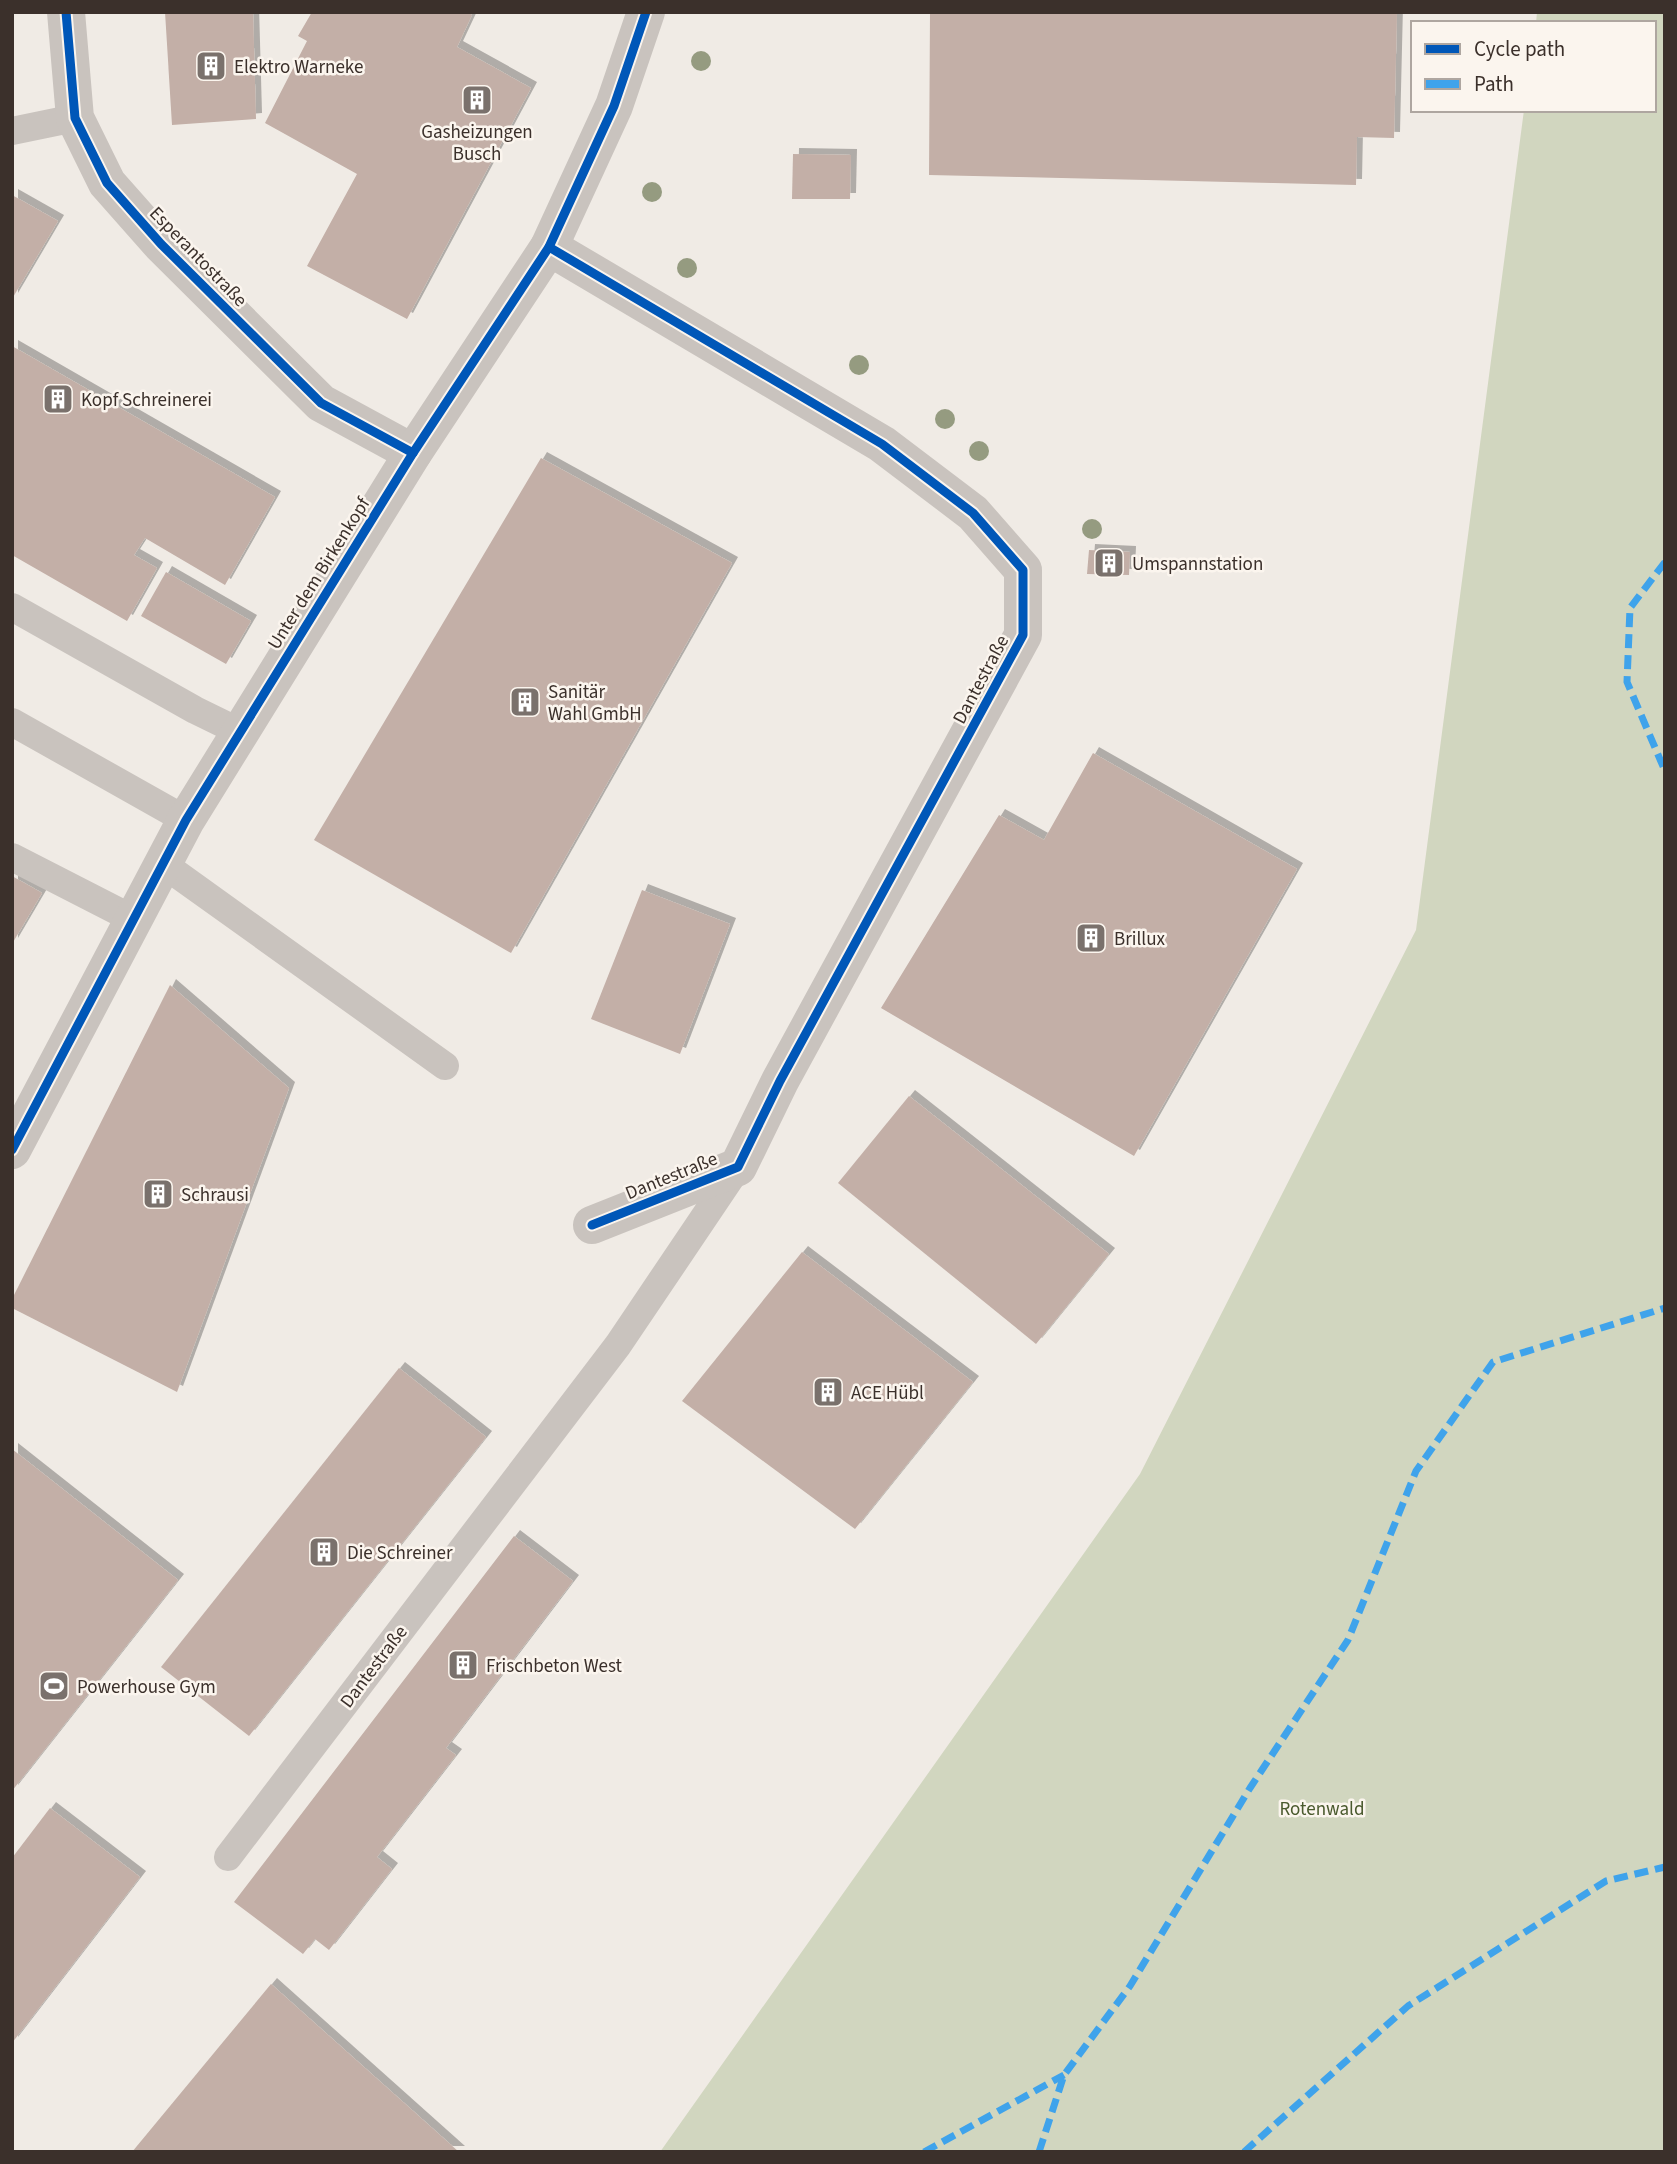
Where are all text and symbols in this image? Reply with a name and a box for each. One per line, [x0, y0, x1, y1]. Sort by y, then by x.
legend [1411, 21, 1656, 112]
text: Cycle path [1474, 34, 1565, 64]
building icon: Elektro Warneke [194, 49, 228, 83]
place label: Elektro Warneke [234, 54, 363, 81]
text: Path [1474, 69, 1514, 99]
building icon: Gasheizungen Busch [460, 83, 494, 117]
place label: Gasheizungen Busch [421, 119, 533, 168]
street label: Esperantostraße [143, 201, 253, 313]
building icon: Kopf Schreinerei [41, 382, 75, 416]
place label: Kopf Schreinerei [81, 387, 212, 414]
street label: Unter dem Birkenkopf [261, 491, 378, 655]
building icon: Umspannstation [1092, 546, 1126, 580]
place label: Umspannstation [1132, 551, 1263, 578]
street label: Dantestraße [947, 630, 1016, 729]
place label: Sanitär Wahl GmbH [548, 679, 642, 728]
building icon: Sanitär Wahl GmbH [508, 685, 542, 719]
building icon: Brillux [1074, 921, 1108, 955]
place label: Brillux [1114, 926, 1165, 953]
street label: Dantestraße [621, 1146, 722, 1207]
building icon: Schrausi [141, 1177, 175, 1211]
place label: Schrausi [181, 1182, 249, 1209]
building icon: ACE Hübl [811, 1375, 845, 1409]
place label: ACE Hübl [851, 1380, 924, 1407]
building icon: Die Schreiner [307, 1535, 341, 1569]
place label: Die Schreiner [347, 1540, 453, 1567]
street label: Dantestraße [334, 1620, 414, 1714]
building icon: Frischbeton West [446, 1648, 480, 1682]
place label: Frischbeton West [486, 1653, 623, 1680]
sports icon: Powerhouse Gym [37, 1669, 71, 1703]
place label: Powerhouse Gym [77, 1674, 216, 1701]
park label: Rotenwald [1279, 1796, 1365, 1823]

